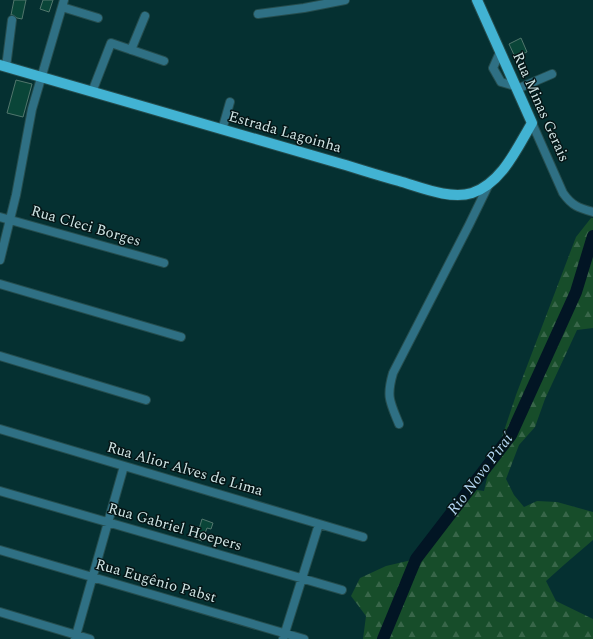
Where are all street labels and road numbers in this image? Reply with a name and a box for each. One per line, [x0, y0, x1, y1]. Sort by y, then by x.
street label: Rua Minas Gerais [506, 48, 576, 166]
street label: Estrada Lagoinha [226, 105, 345, 159]
street label: Rua Cleci Borges [28, 199, 144, 253]
street label: Rua Alior Alves de Lima [104, 436, 266, 502]
street label: Rua Gabriel Hoepers [105, 497, 245, 557]
street label: Rua Eugênio Pabst [93, 553, 219, 609]

